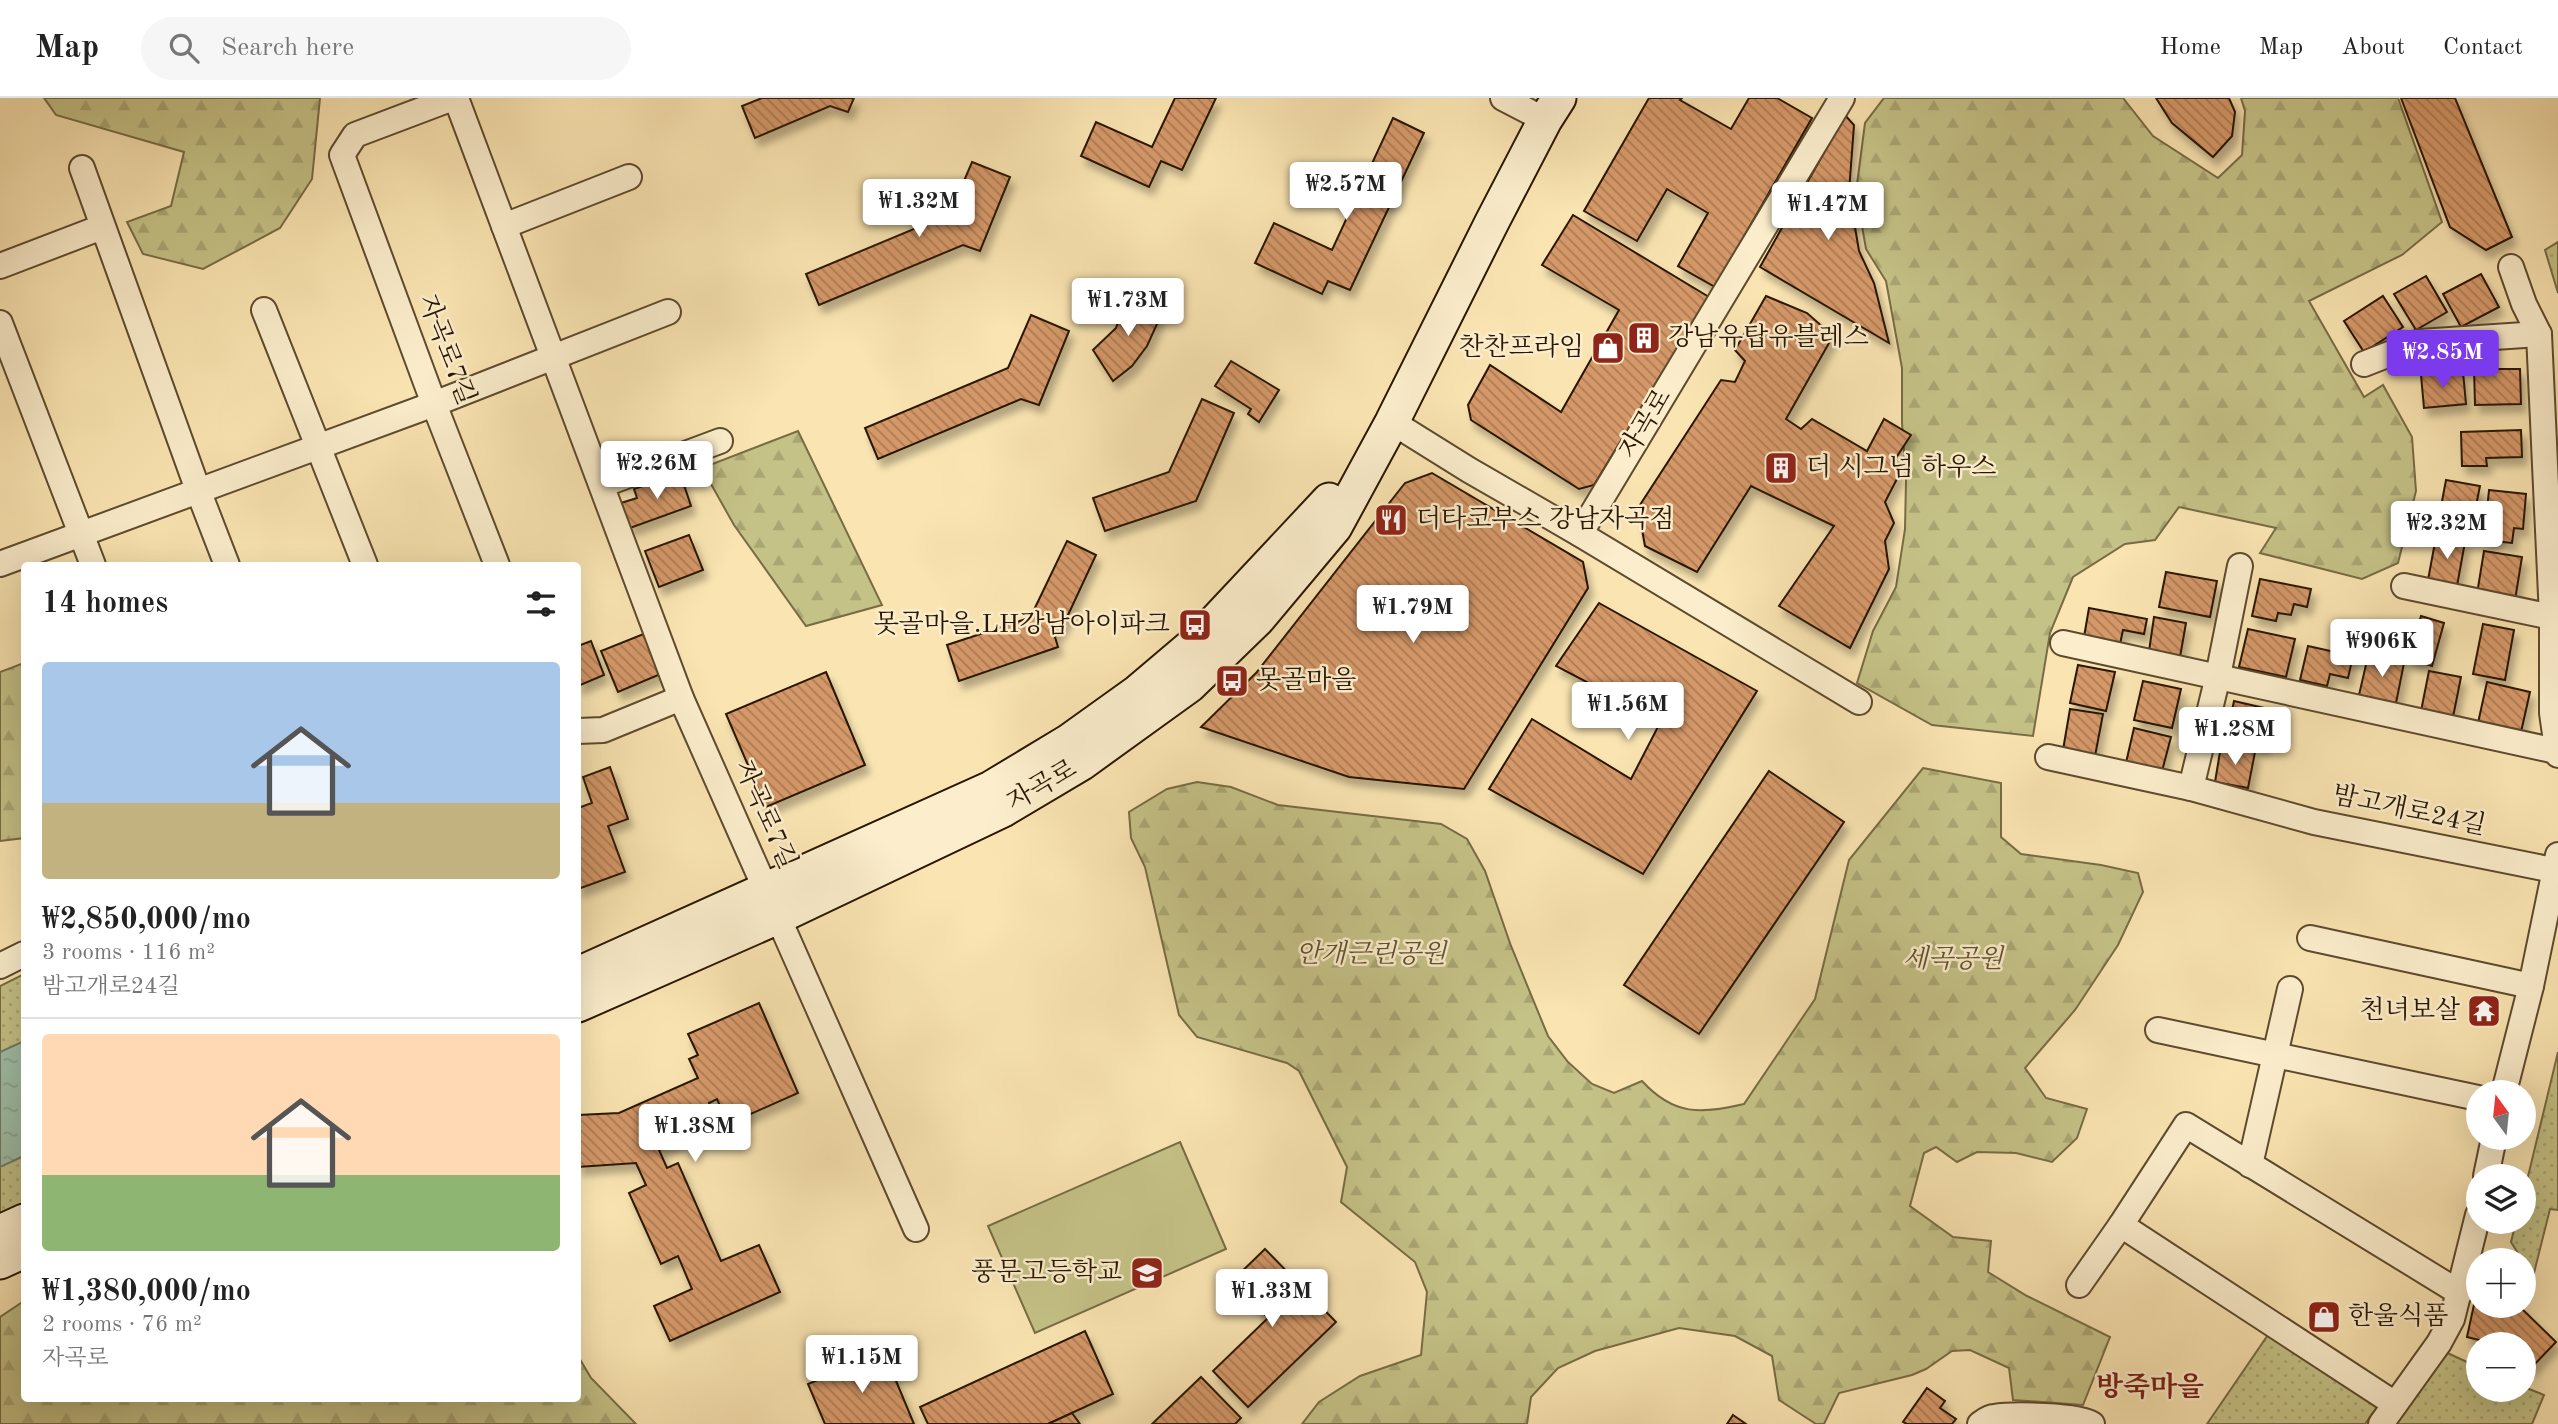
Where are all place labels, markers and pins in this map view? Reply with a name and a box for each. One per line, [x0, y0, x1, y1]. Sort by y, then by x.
pin: ₩2.57M [1289, 162, 1403, 222]
pin: ₩1.32M [862, 180, 976, 239]
pin: ₩1.47M [1771, 183, 1885, 242]
pin: ₩1.73M [1071, 278, 1185, 338]
building icon: 강남유탑유블레스 [1625, 319, 1663, 357]
place label: 강남유탑유블레스 [1668, 322, 1869, 351]
shop icon: 찬찬프라임 [1589, 329, 1627, 367]
pin: ₩2.85M [2386, 330, 2500, 390]
place label: 찬찬프라임 [1458, 333, 1584, 361]
pin: ₩2.26M [600, 442, 714, 501]
building icon: 더 시그넘 하우스 [1762, 449, 1800, 487]
place label: 더 시그넘 하우스 [1806, 453, 1996, 481]
restaurant icon: 더타코부스 강남자곡점 [1372, 501, 1410, 539]
pin: ₩2.32M [2390, 502, 2504, 561]
place label: 더타코부스 강남자곡점 [1416, 505, 1674, 533]
pin: ₩1.79M [1356, 586, 1470, 645]
bus stop icon: 못골마을.LH강남아이파크 [1176, 606, 1214, 644]
place label: 못골마을.LH강남아이파크 [874, 610, 1170, 638]
pin: ₩906K [2333, 620, 2431, 679]
bus stop icon: 못골마을 [1213, 662, 1251, 700]
place label: 못골마을 [1256, 666, 1356, 694]
pin: ₩1.56M [1571, 682, 1685, 742]
pin: ₩1.28M [2178, 708, 2292, 767]
temple icon: 천녀보살 [2465, 992, 2503, 1030]
place label: 천녀보살 [2360, 996, 2460, 1024]
pin: ₩1.38M [638, 1104, 752, 1164]
school or university icon: 풍문고등학교 [1128, 1254, 1166, 1292]
place label: 풍문고등학교 [971, 1258, 1122, 1286]
pin: ₩1.33M [1215, 1270, 1329, 1329]
shop icon: 한울식품 [2305, 1298, 2343, 1336]
place label: 한울식품 [2348, 1302, 2448, 1330]
pin: ₩1.15M [805, 1336, 919, 1395]

